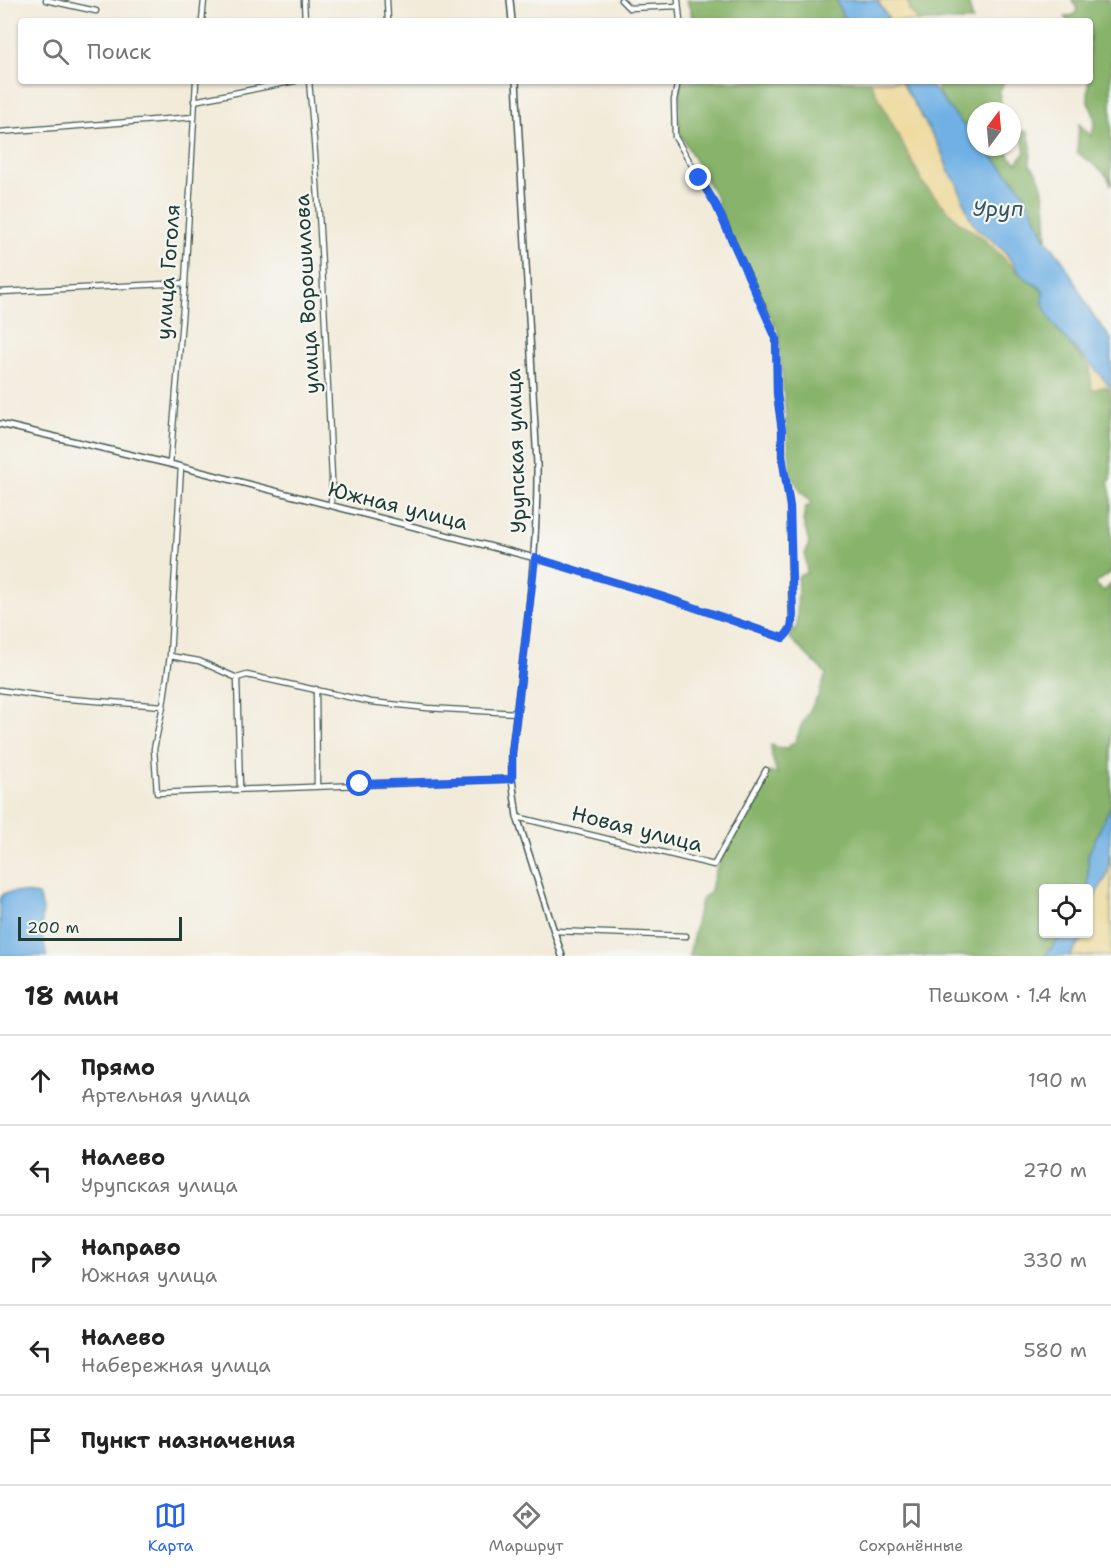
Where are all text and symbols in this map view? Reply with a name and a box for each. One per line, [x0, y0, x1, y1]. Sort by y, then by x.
search box [18, 18, 1093, 84]
icon: search [39, 35, 72, 68]
text: Поиск [87, 37, 151, 66]
north arrow [967, 102, 1021, 156]
route end [685, 164, 711, 190]
street label: улица Ворошилова [288, 193, 326, 395]
water label: Уруп [973, 194, 1023, 223]
street label: улица Гоголя [149, 203, 187, 341]
street label: Урупская улица [499, 368, 533, 534]
street label: Южная улица [325, 475, 471, 537]
route start [346, 770, 372, 796]
street label: Новая улица [569, 799, 705, 859]
map controls [1039, 884, 1093, 938]
button: locate [1039, 884, 1093, 938]
scale bar [18, 914, 182, 941]
text: 200 m [27, 917, 79, 938]
text: 18 мин [24, 978, 119, 1013]
text: Пешком · 1.4 km [929, 982, 1087, 1008]
text: Прямо [81, 1053, 155, 1082]
icon: ahead [24, 1064, 57, 1097]
text: 190 m [1028, 1067, 1087, 1093]
text: Артельная улица [81, 1082, 250, 1108]
text: Налево [81, 1143, 165, 1172]
icon: left [24, 1154, 57, 1187]
text: 270 m [1023, 1157, 1087, 1183]
text: Урупская улица [81, 1172, 238, 1198]
text: Направо [81, 1233, 181, 1262]
icon: right [24, 1244, 57, 1277]
text: 330 m [1023, 1247, 1087, 1273]
text: Южная улица [81, 1262, 217, 1288]
text: Налево [81, 1323, 165, 1352]
icon: left [24, 1334, 57, 1367]
text: 580 m [1024, 1337, 1087, 1363]
text: Набережная улица [81, 1352, 271, 1378]
icon: arrive [24, 1424, 57, 1457]
text: Пункт назначения [81, 1426, 295, 1455]
tab: Карта [148, 1499, 193, 1556]
tab: Маршрут [489, 1499, 563, 1556]
tab: Сохранённые [859, 1499, 963, 1556]

